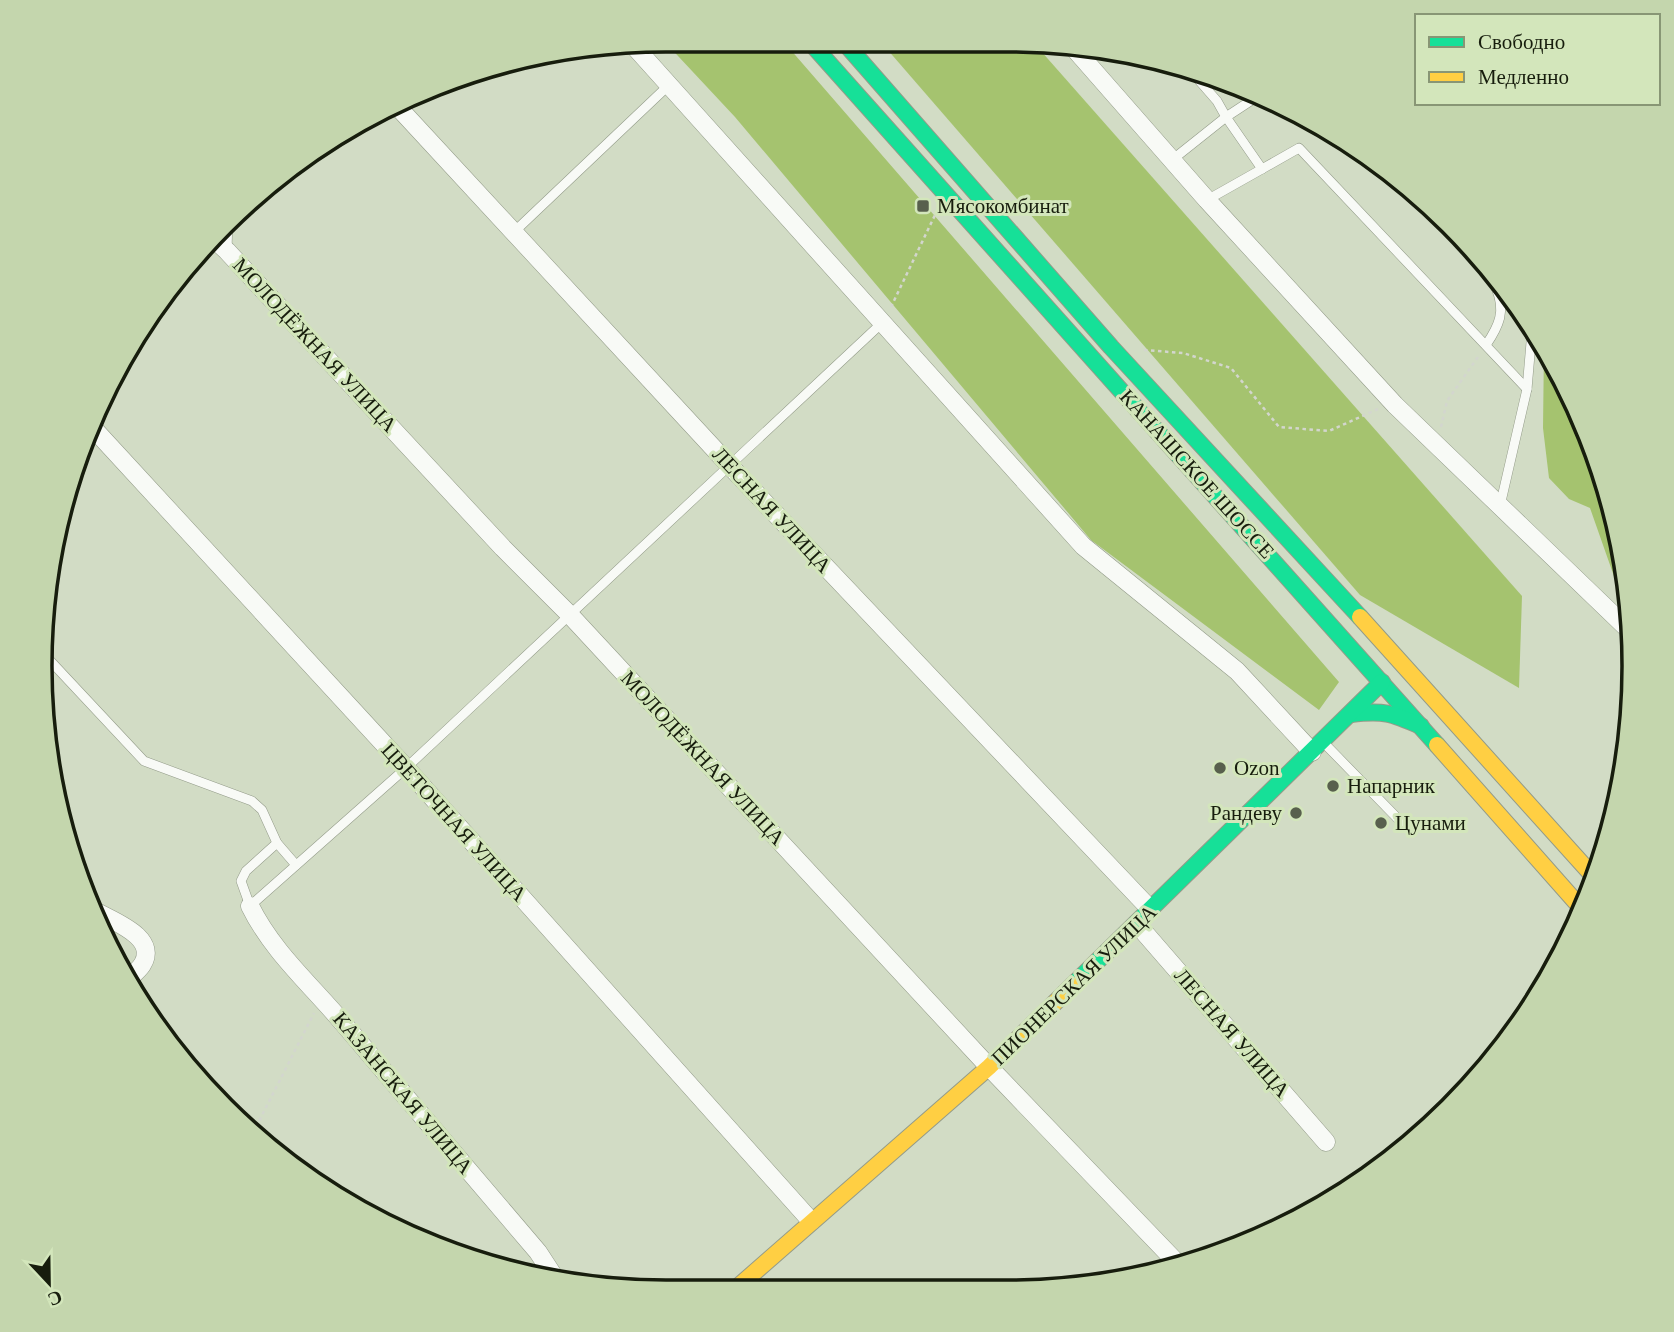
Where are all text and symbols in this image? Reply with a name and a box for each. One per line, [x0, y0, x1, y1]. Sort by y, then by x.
legend [1415, 14, 1660, 105]
text: Свободно [1478, 30, 1565, 54]
text: Медленно [1478, 65, 1569, 89]
place label: Мясокомбинат [937, 194, 1069, 218]
marker: Мясокомбинат [915, 198, 931, 214]
street label: МОЛОДЁЖНАЯ УЛИЦА [228, 253, 402, 438]
street label: КАНАШСКОЕ ШОССЕ [1115, 385, 1279, 563]
street label: ЛЕСНАЯ УЛИЦА [708, 442, 837, 578]
street label: МОЛОДЁЖНАЯ УЛИЦА [616, 666, 790, 851]
street label: ЦВЕТОЧНАЯ УЛИЦА [377, 738, 532, 907]
place label: Ozon [1234, 756, 1280, 780]
marker: Ozon [1212, 760, 1228, 776]
place label: Напарник [1347, 774, 1436, 798]
marker: Напарник [1325, 778, 1341, 794]
place label: Рандеву [1210, 801, 1282, 825]
marker: Рандеву [1288, 805, 1304, 821]
place label: Цунами [1395, 811, 1466, 835]
marker: Цунами [1373, 815, 1389, 831]
street label: ПИОНЕРСКАЯ УЛИЦА [986, 899, 1162, 1070]
street label: ЛЕСНАЯ УЛИЦА [1170, 964, 1295, 1103]
street label: КАЗАНСКАЯ УЛИЦА [328, 1007, 478, 1180]
north arrow [14, 1248, 84, 1318]
text: С [45, 1286, 65, 1311]

